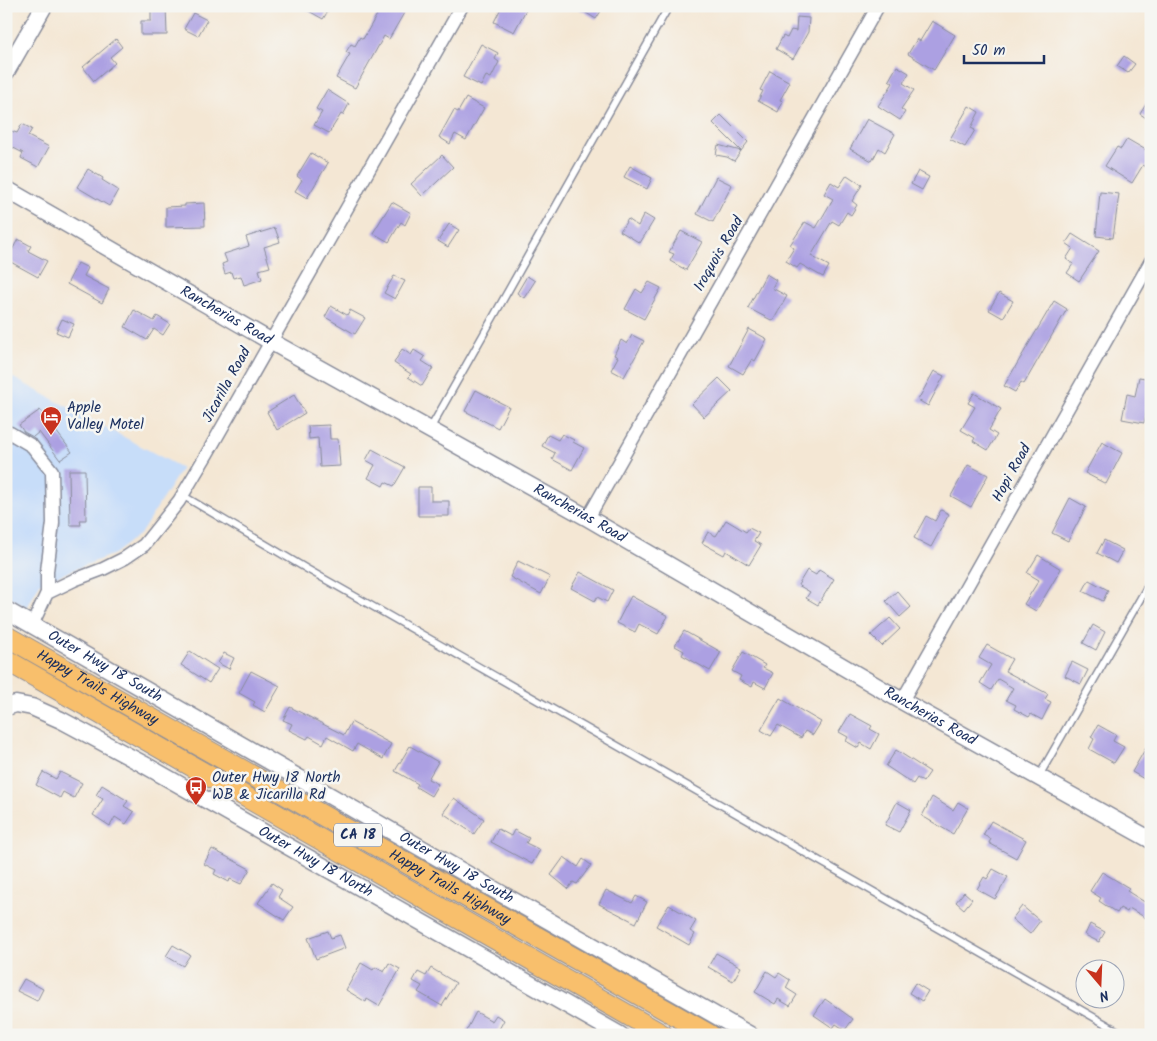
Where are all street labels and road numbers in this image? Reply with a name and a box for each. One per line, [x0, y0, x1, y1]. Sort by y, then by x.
street label: Iroquois Road [688, 211, 751, 296]
street label: Rancherias Road [175, 280, 277, 352]
street label: Jicarilla Road [196, 342, 258, 427]
street label: Hopi Road [986, 439, 1038, 507]
street label: Rancherias Road [529, 478, 631, 550]
street label: Outer Hwy 18 South [43, 624, 167, 709]
street label: Happy Trails Highway [32, 643, 164, 733]
street label: Rancherias Road [879, 681, 981, 753]
street label: Outer Hwy 18 North [254, 820, 377, 904]
road number: CA 18 [334, 824, 382, 846]
street label: Outer Hwy 18 South [394, 826, 518, 910]
street label: Happy Trails Highway [384, 843, 516, 932]

